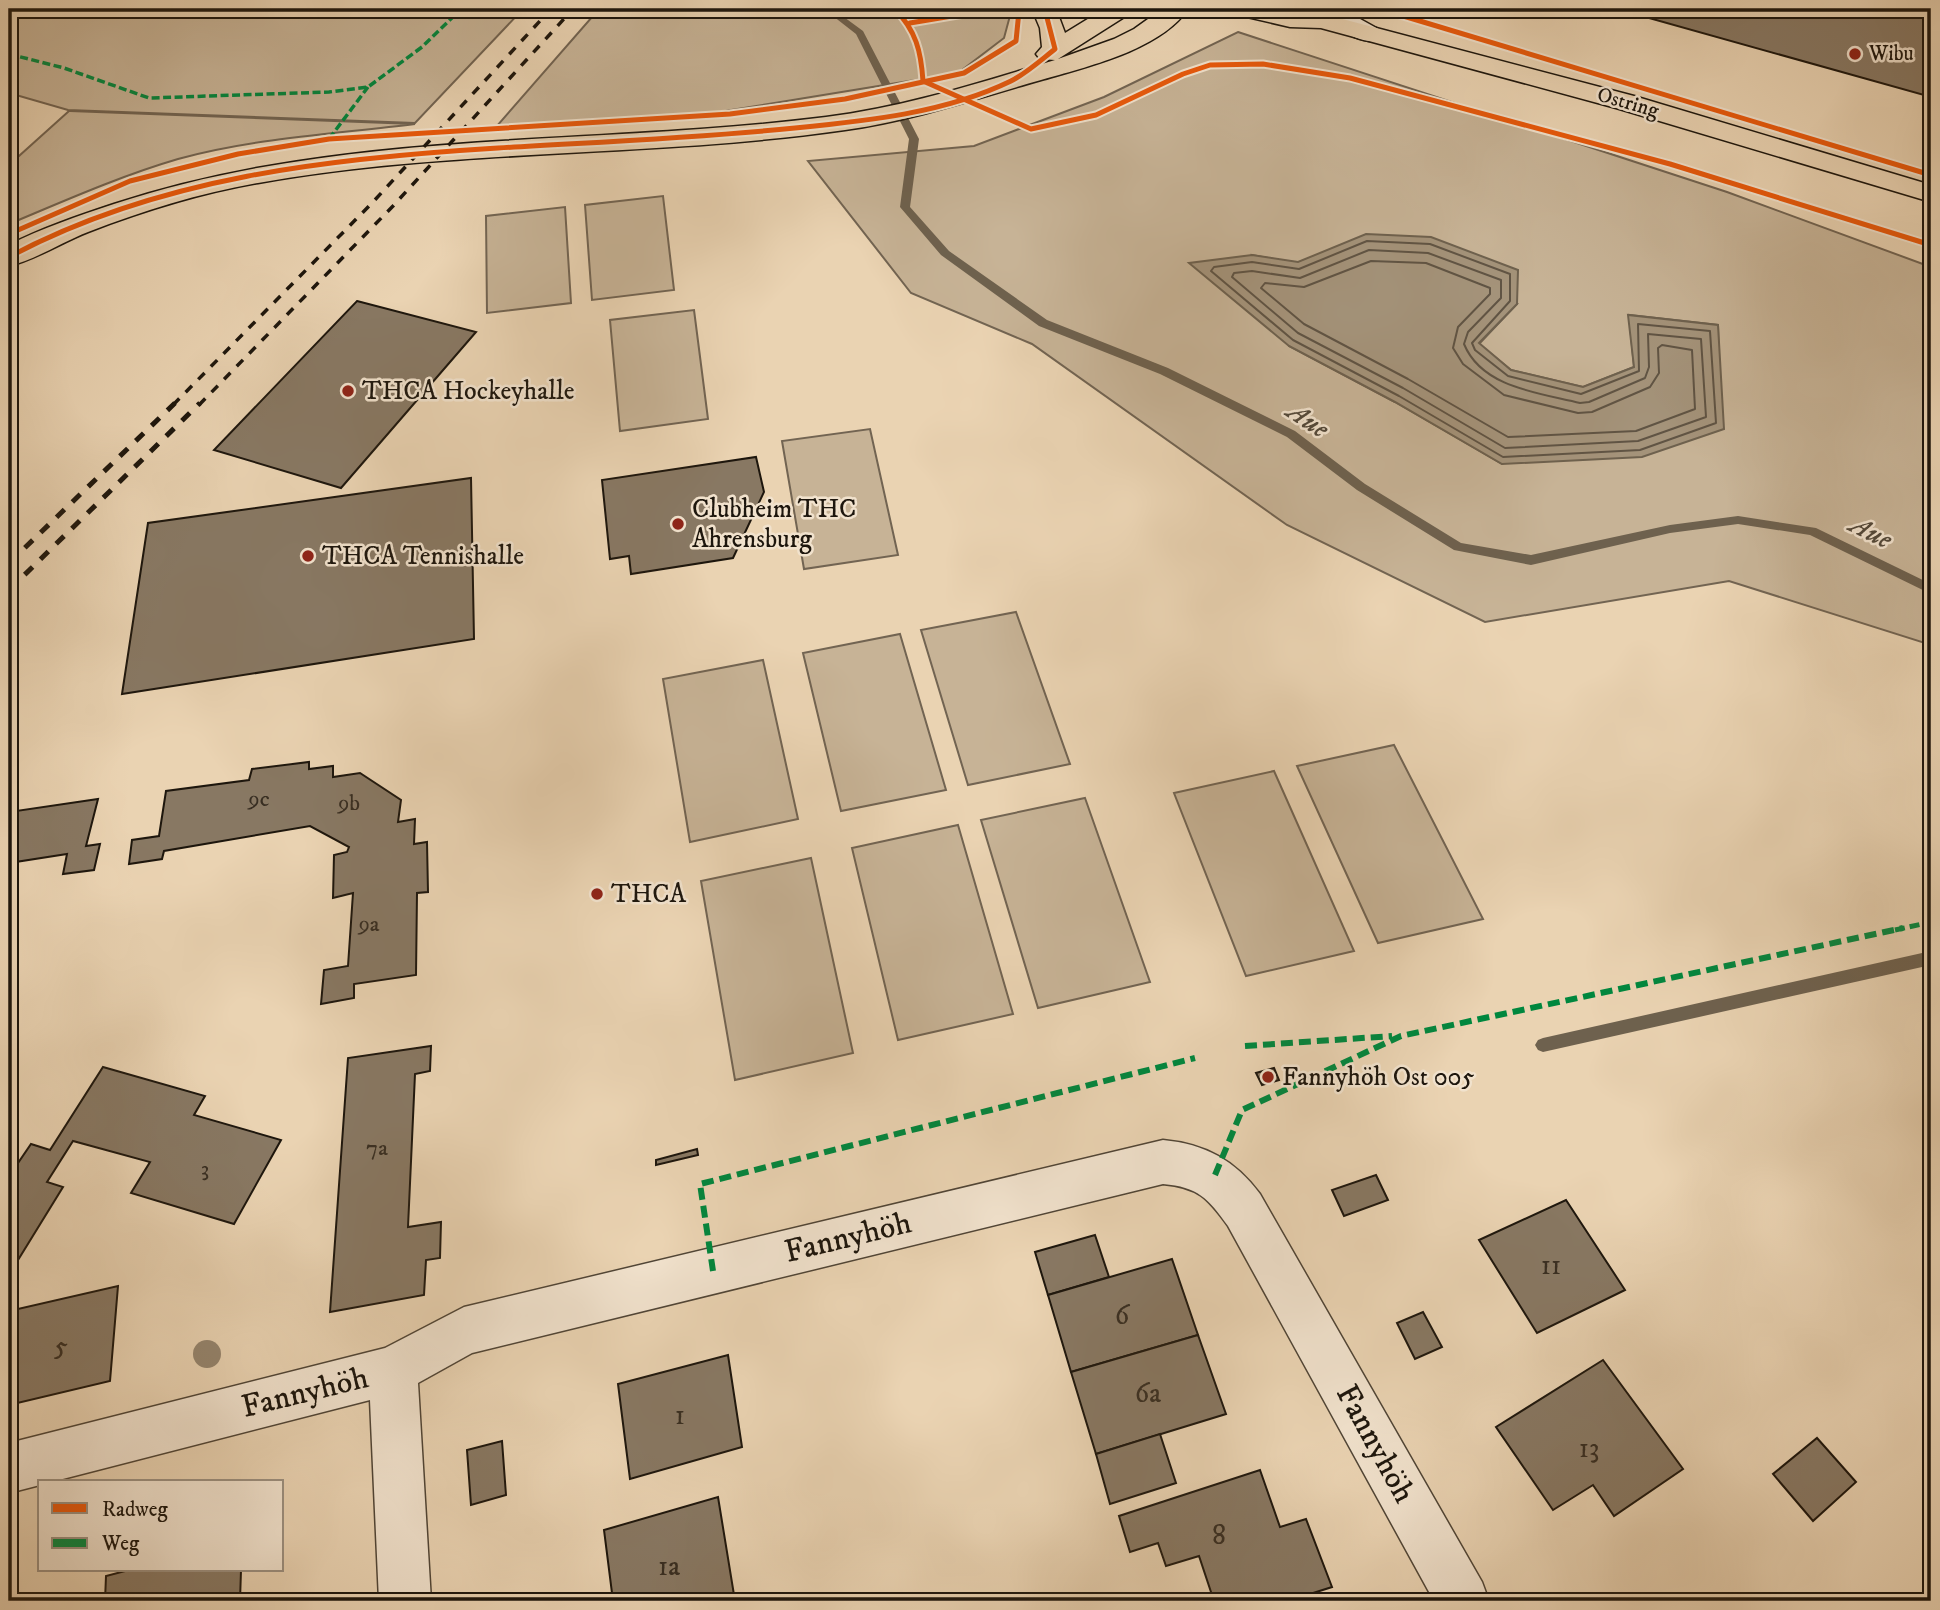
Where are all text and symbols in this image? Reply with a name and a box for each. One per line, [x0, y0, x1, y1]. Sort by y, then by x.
place label: Wibu [1868, 41, 1914, 67]
marker: Wibu [1847, 46, 1863, 62]
street label: Ostring [1594, 82, 1663, 124]
place label: THCA Hockeyhalle [362, 375, 575, 408]
marker: THCA Hockeyhalle [340, 383, 356, 399]
water label: Aue [1278, 392, 1337, 447]
place label: Clubheim THC Ahrensburg [692, 493, 856, 556]
water label: Aue [1841, 506, 1899, 558]
marker: Clubheim THC Ahrensburg [670, 516, 686, 532]
place label: THCA Tennishalle [322, 540, 524, 573]
marker: THCA Tennishalle [300, 548, 316, 564]
house number: 9c [247, 785, 270, 814]
house number: 9b [337, 789, 360, 818]
place label: THCA [611, 878, 687, 911]
marker: THCA [589, 886, 605, 902]
house number: 9a [357, 910, 380, 939]
place label: Fannyhöh Ost 005 [1282, 1061, 1475, 1094]
marker: Fannyhöh Ost 005 [1260, 1069, 1276, 1085]
house number: 7a [366, 1134, 388, 1163]
house number: 3 [201, 1155, 209, 1184]
street label: Fannyhöh [780, 1203, 916, 1273]
house number: 11 [1541, 1248, 1561, 1283]
house number: 6 [1115, 1298, 1131, 1333]
house number: 5 [54, 1329, 68, 1364]
street label: Fannyhöh [237, 1358, 373, 1428]
house number: 6a [1135, 1376, 1161, 1411]
street label: Fannyhöh [1326, 1378, 1424, 1510]
house number: 1 [675, 1398, 685, 1433]
house number: 13 [1579, 1431, 1599, 1466]
legend [38, 1480, 284, 1572]
text: Radweg [102, 1497, 168, 1523]
house number: 8 [1212, 1518, 1226, 1553]
text: Weg [101, 1531, 140, 1557]
house number: 1a [658, 1549, 680, 1584]

